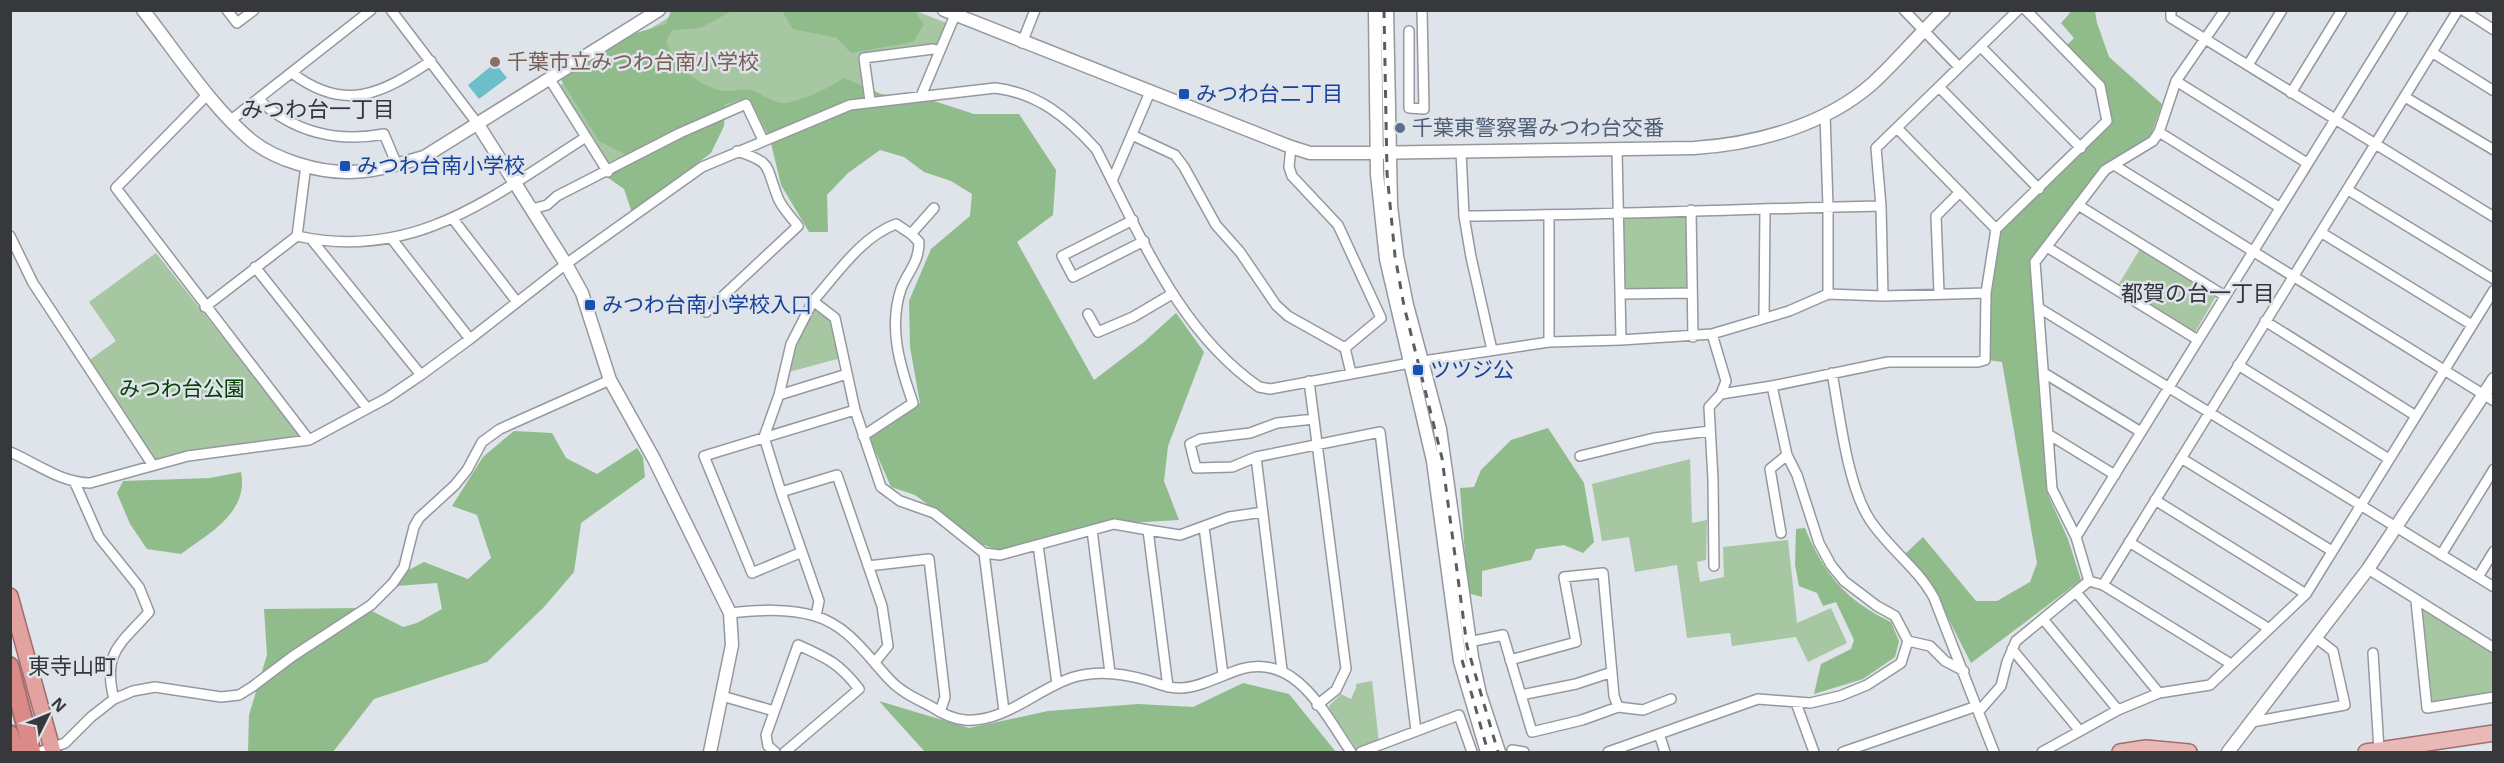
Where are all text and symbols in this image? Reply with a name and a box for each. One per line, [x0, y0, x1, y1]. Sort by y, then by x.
place label: 千葉市立みつわ台南小学校 [507, 47, 759, 75]
marker: 千葉市立みつわ台南小学校 [488, 55, 502, 69]
place label: みつわ台二丁目 [1196, 79, 1343, 107]
marker: みつわ台二丁目 [1177, 87, 1191, 101]
district label: みつわ台一丁目 [241, 93, 395, 123]
place label: 千葉東警察署みつわ台交番 [1412, 113, 1664, 141]
marker: 千葉東警察署みつわ台交番 [1393, 121, 1407, 135]
place label: みつわ台南小学校 [357, 151, 525, 179]
marker: みつわ台南小学校 [338, 159, 352, 173]
district label: 都賀の台一丁目 [2121, 277, 2275, 307]
place label: みつわ台南小学校入口 [602, 290, 812, 318]
marker: みつわ台南小学校入口 [583, 298, 597, 312]
place label: ツツジ公 [1430, 355, 1514, 383]
marker: ツツジ公 [1411, 363, 1425, 377]
park label: みつわ台公園 [119, 374, 245, 402]
district label: 東寺山町 [28, 650, 116, 680]
north arrow [18, 685, 78, 745]
text: N [46, 693, 71, 717]

